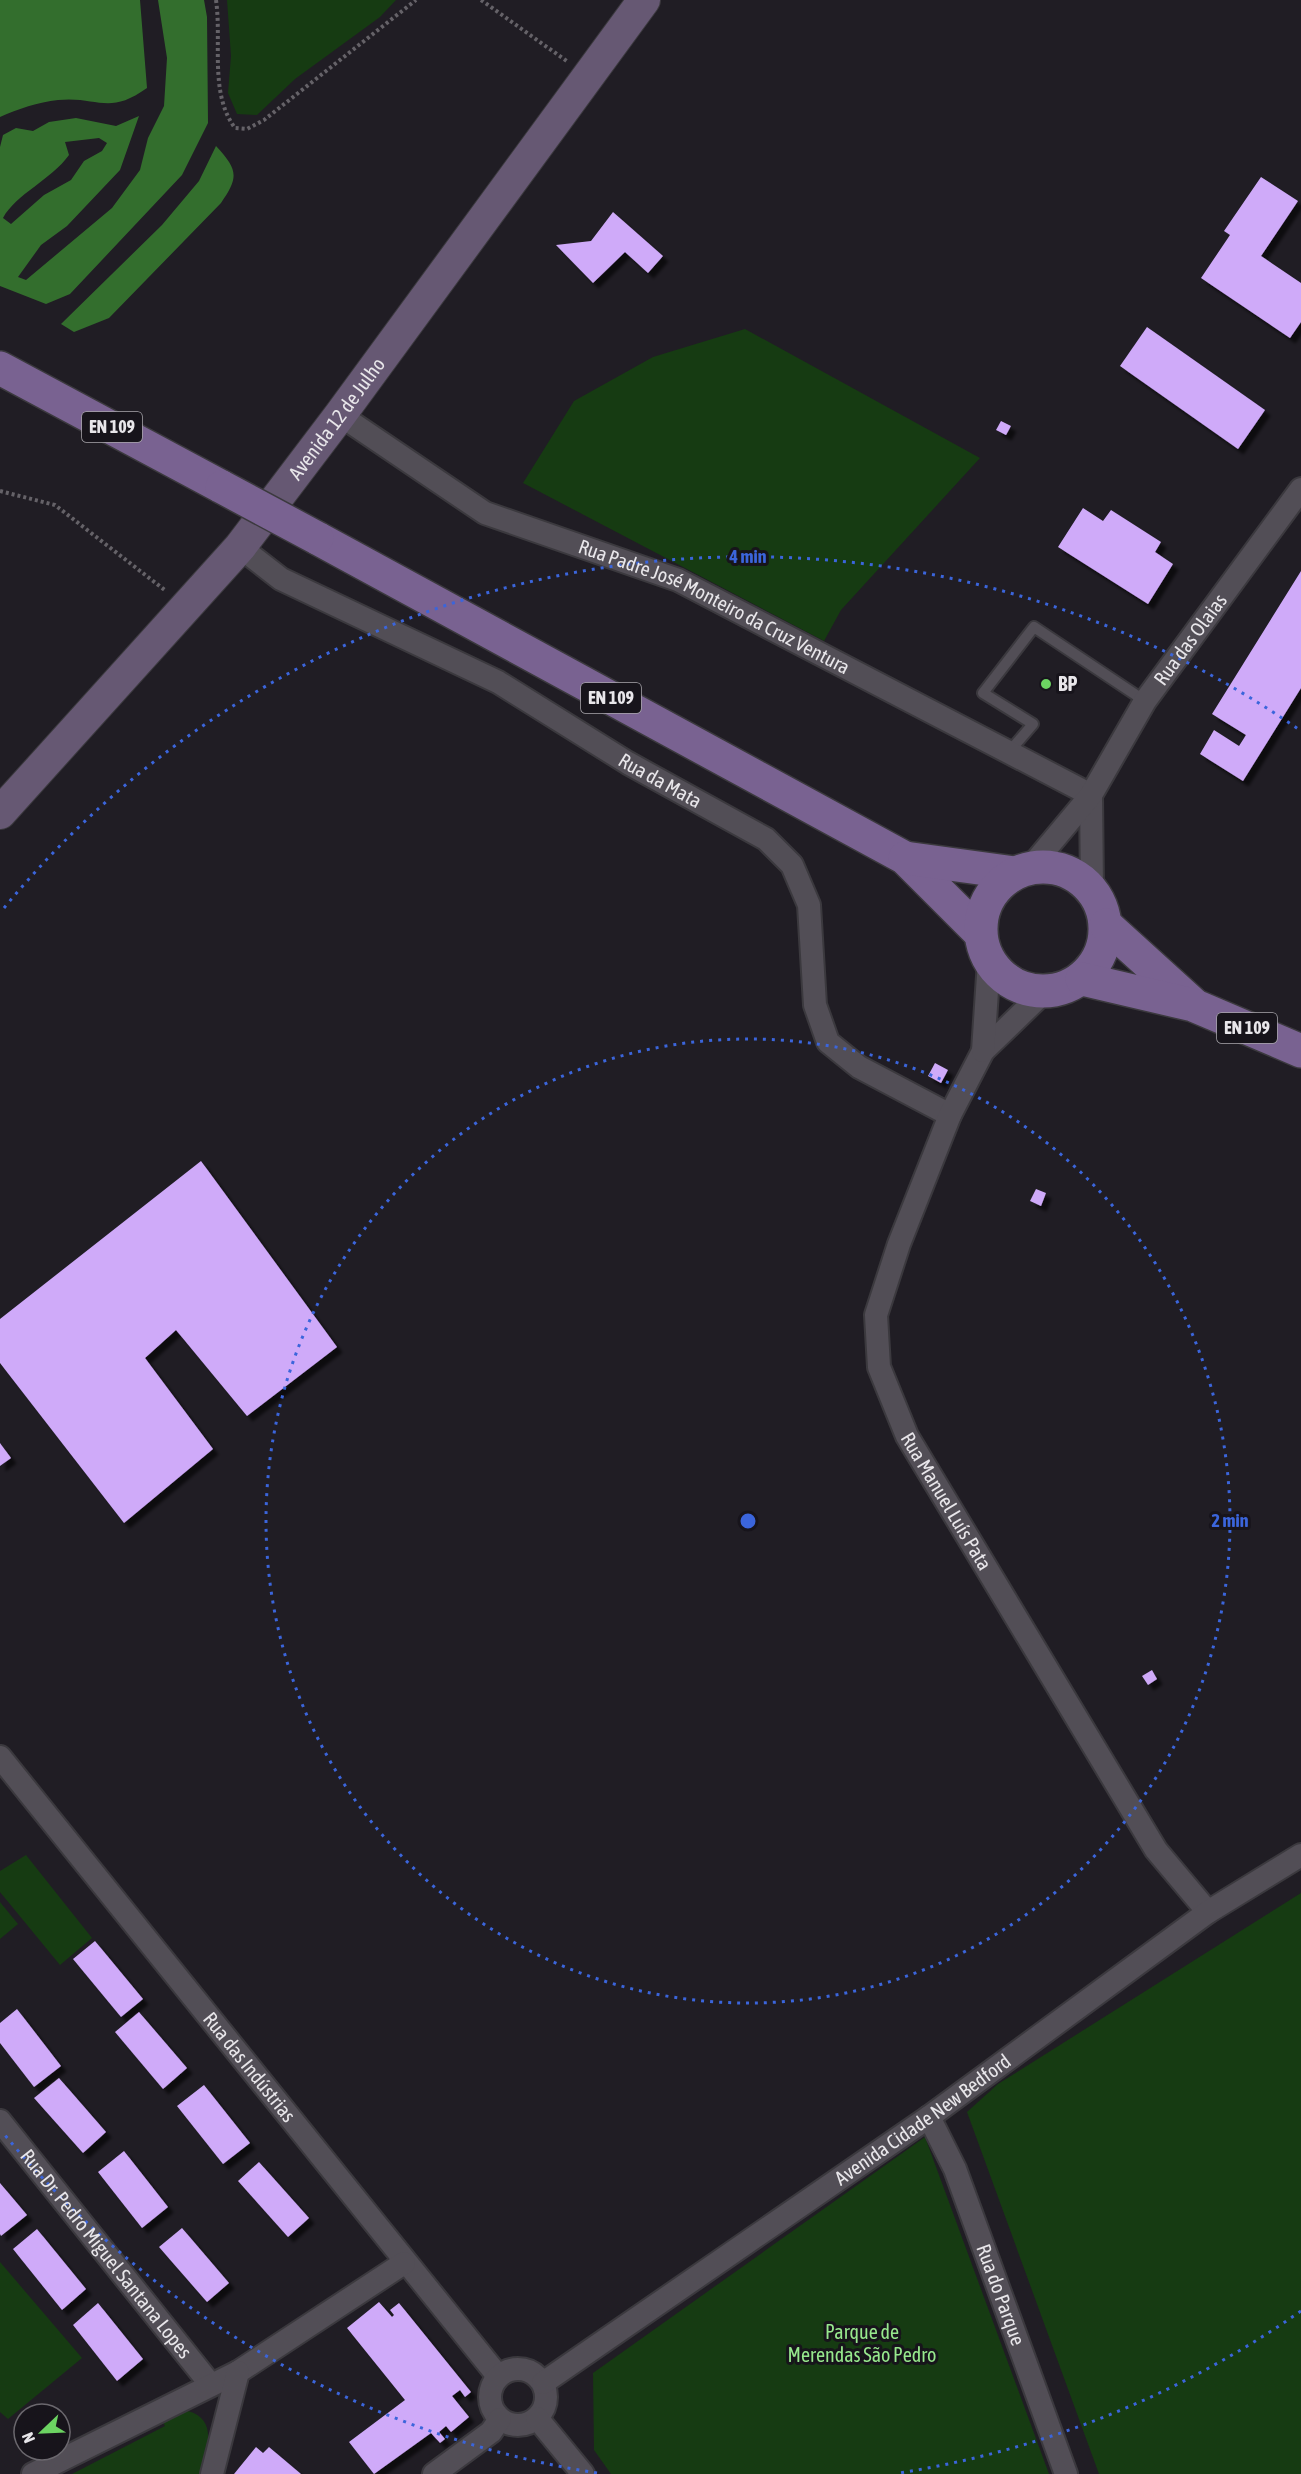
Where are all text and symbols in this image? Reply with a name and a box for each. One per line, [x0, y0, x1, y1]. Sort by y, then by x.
street label: Avenida 12 de Julho [283, 353, 389, 484]
road number: EN 109 [82, 412, 142, 442]
street label: Rua Padre José Monteiro da Cruz Ventura [576, 534, 854, 678]
text: 4 min [729, 546, 767, 567]
street label: Rua das Olaias [1149, 589, 1231, 689]
place label: BP [1058, 672, 1077, 695]
marker: BP [1039, 677, 1053, 691]
road number: EN 109 [581, 683, 641, 713]
street label: Rua da Mata [615, 748, 706, 812]
road number: EN 109 [1217, 1013, 1277, 1043]
street label: Rua Manuel Luís Pata [896, 1428, 997, 1574]
text: 2 min [1212, 1510, 1249, 1531]
centre of rings [738, 1511, 758, 1531]
street label: Rua das Indústrias [199, 2007, 301, 2126]
street label: Avenida Cidade New Bedford [830, 2049, 1015, 2190]
street label: Rua Dr. Pedro Miguel Santana Lopes [16, 2144, 197, 2363]
street label: Rua do Parque [972, 2241, 1030, 2348]
park label: Parque de Merendas São Pedro [788, 2320, 936, 2366]
north arrow [12, 2402, 72, 2462]
text: N [18, 2430, 38, 2446]

